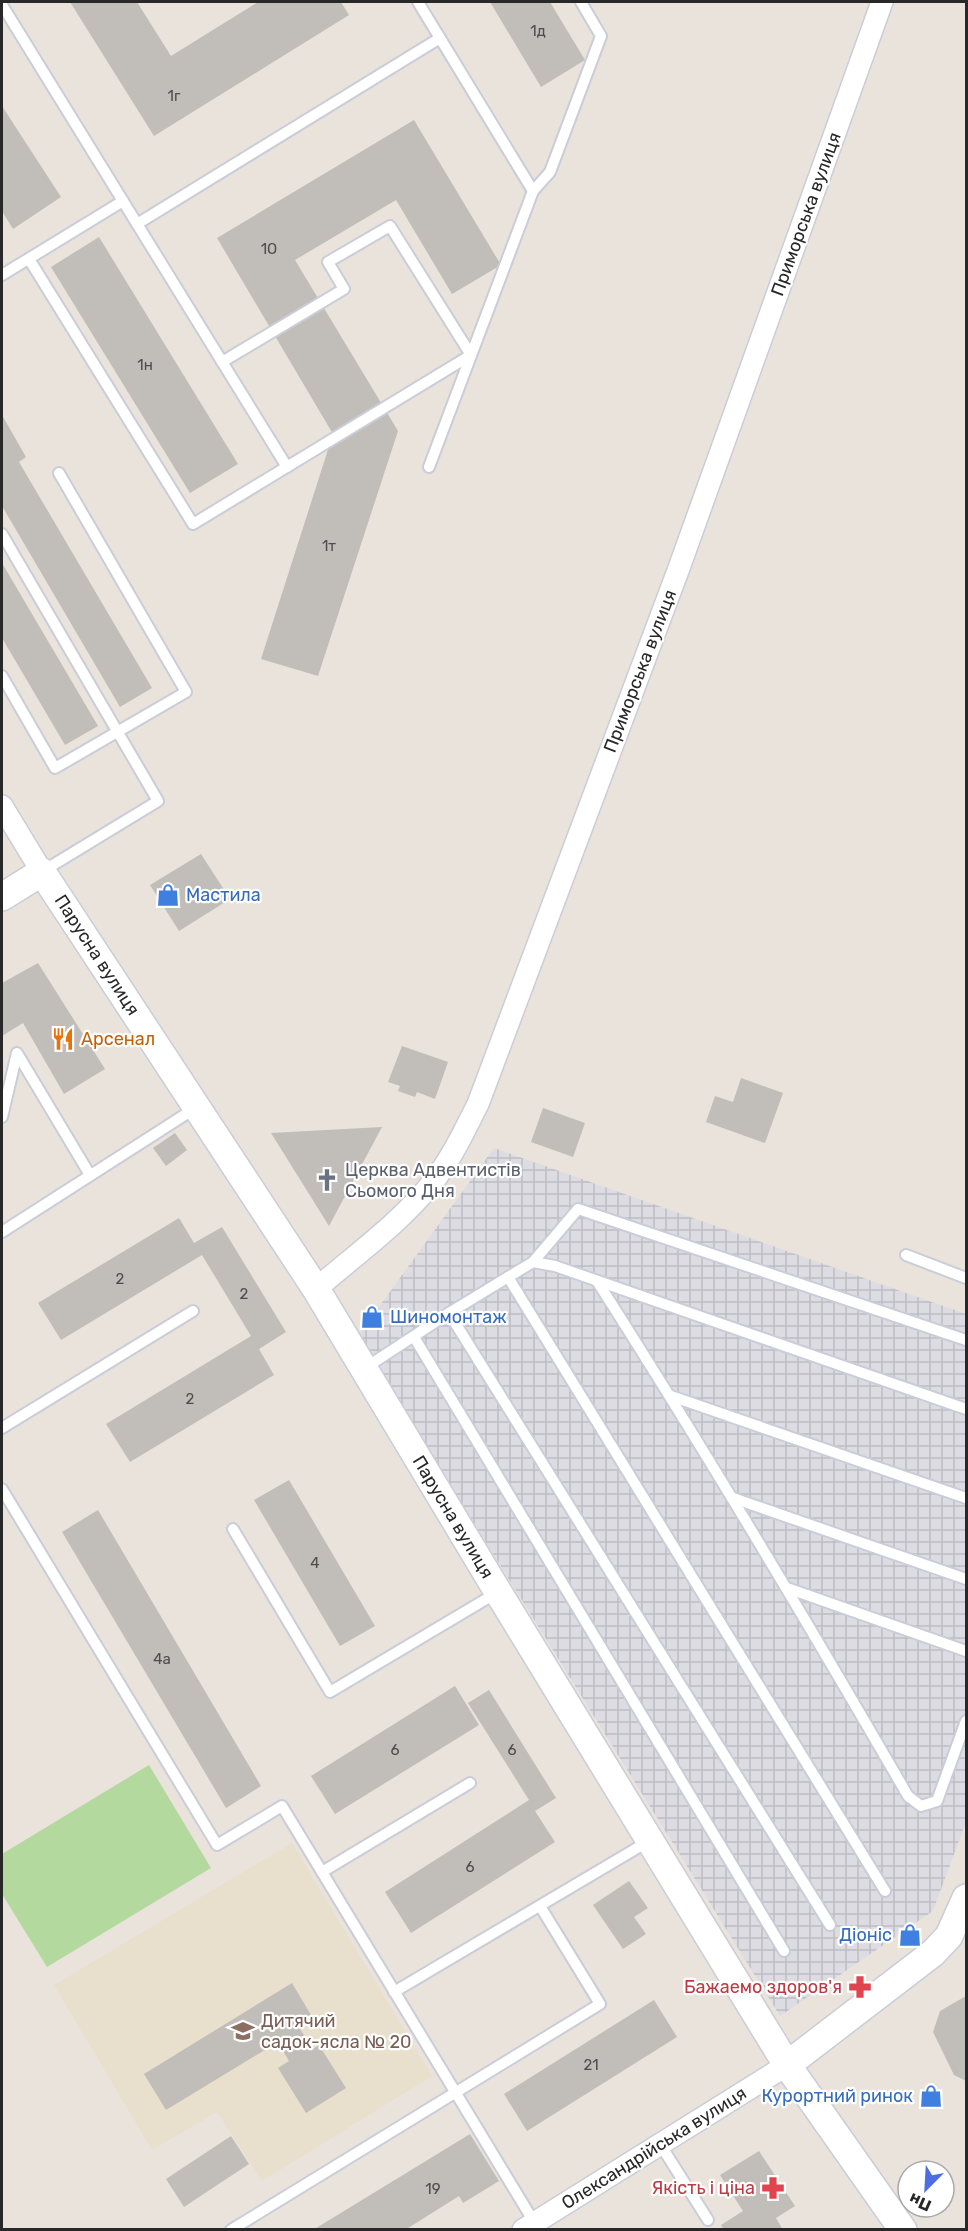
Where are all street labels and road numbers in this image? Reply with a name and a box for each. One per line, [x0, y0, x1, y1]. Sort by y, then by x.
street label: Приморська вулиця [766, 129, 846, 299]
street label: Приморська вулиця [599, 587, 681, 755]
street label: Парусна вулиця [50, 890, 144, 1020]
street label: Парусна вулиця [408, 1451, 498, 1583]
street label: Олександрійська вулиця [557, 2082, 751, 2214]

